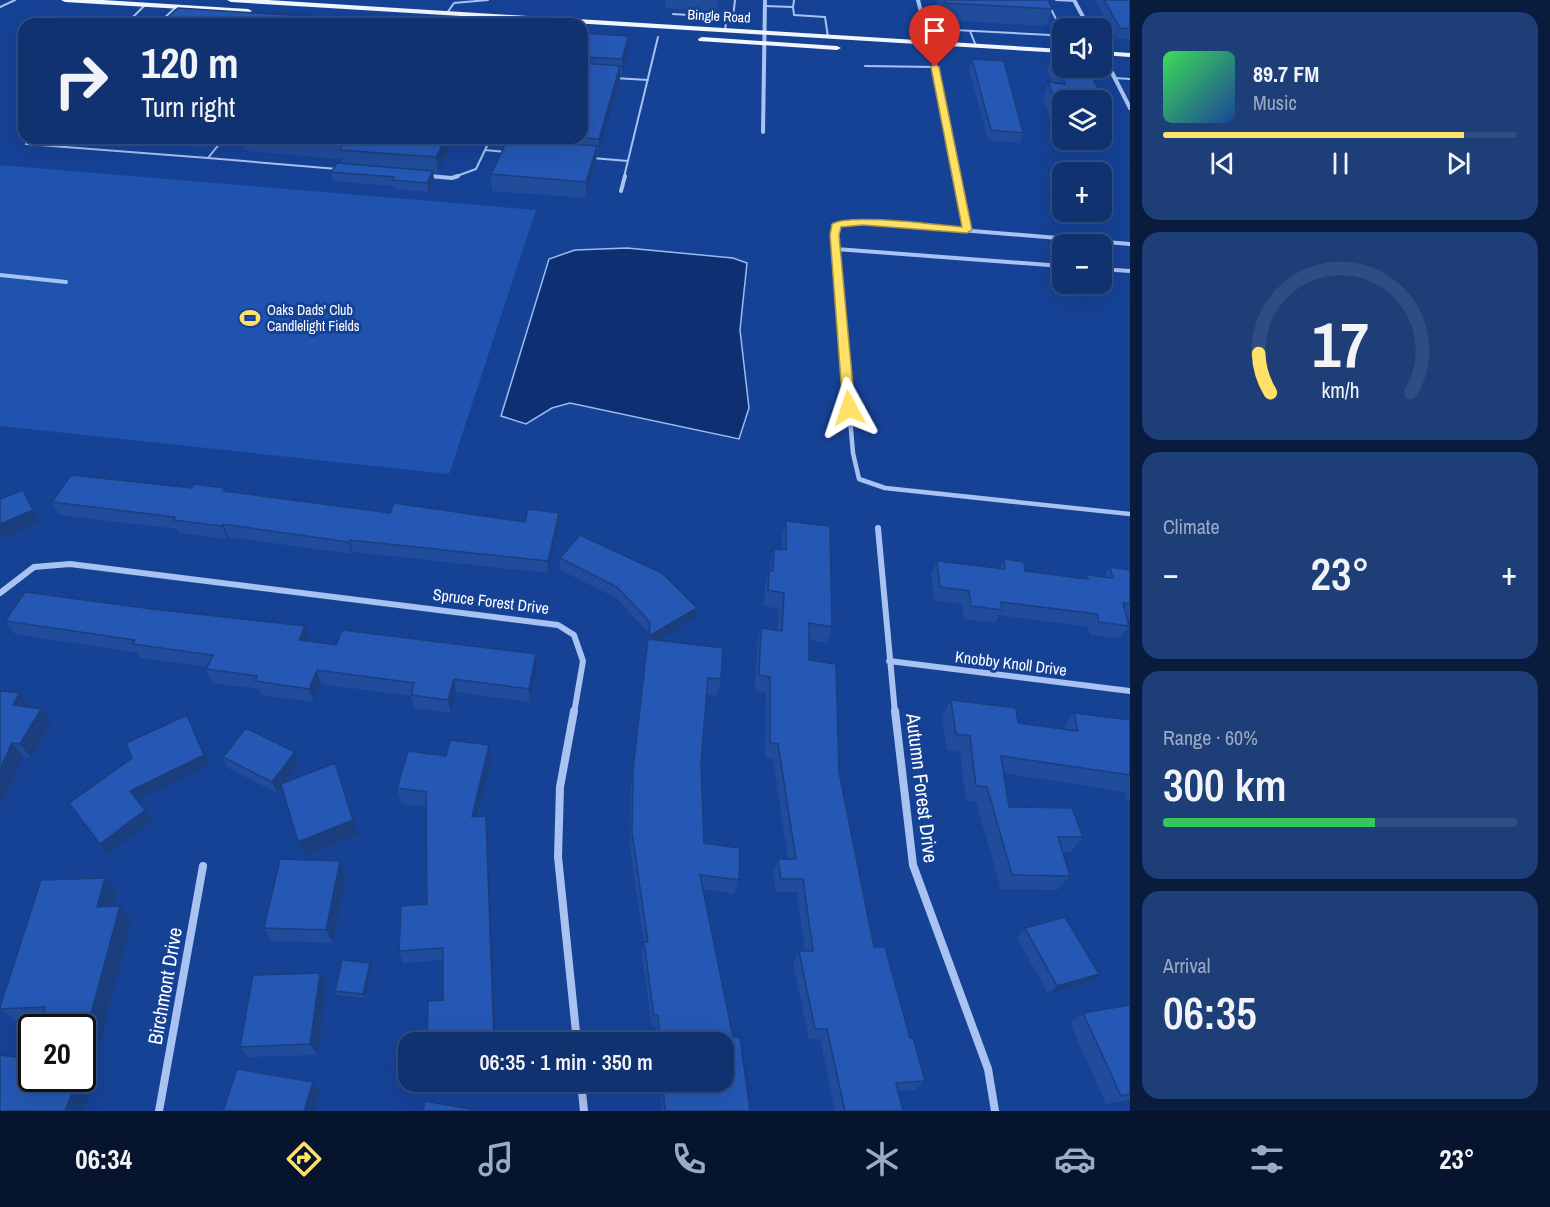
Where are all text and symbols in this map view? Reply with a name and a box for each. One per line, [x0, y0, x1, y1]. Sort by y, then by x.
street label: Bingle Road [687, 5, 751, 27]
pin [909, 5, 960, 67]
icon: arrive [918, 14, 951, 47]
map controls [1052, 18, 1112, 294]
button: sound [1052, 18, 1112, 78]
text: 120 m [141, 35, 239, 91]
icon: right [42, 42, 120, 120]
text: 89.7 FM [1253, 59, 1319, 89]
text: Turn right [141, 89, 235, 125]
text: Music [1253, 89, 1297, 116]
button: layers [1052, 90, 1112, 150]
icon: previous [1206, 147, 1239, 180]
icon: pause [1324, 147, 1357, 180]
icon: next [1442, 147, 1475, 180]
button: + [1052, 162, 1112, 222]
button: − [1052, 234, 1112, 294]
place label: Oaks Dads' Club Candlelight Fields [267, 301, 360, 335]
text: 17 [1312, 302, 1368, 386]
sports icon: Oaks Dads' Club Candlelight Fields [238, 306, 262, 330]
position arrow [817, 376, 881, 440]
text: km/h [1321, 376, 1359, 405]
text: Climate [1163, 513, 1220, 540]
text: 23° [1310, 543, 1370, 604]
text: − [1163, 551, 1179, 595]
text: + [1501, 551, 1517, 595]
street label: Spruce Forest Drive [432, 583, 550, 619]
street label: Knobby Knoll Drive [954, 645, 1068, 681]
street label: Autumn Forest Drive [900, 711, 945, 864]
text: Range · 60% [1163, 724, 1258, 751]
text: 300 km [1163, 754, 1287, 815]
street label: Birchmont Drive [141, 925, 188, 1047]
text: Arrival [1163, 952, 1210, 979]
text: 06:35 [1163, 982, 1257, 1043]
speed limit sign: 20 [18, 1014, 96, 1092]
text: 06:35 · 1 min · 350 m [479, 1047, 653, 1077]
icon: directions [283, 1138, 325, 1180]
icon: music [475, 1138, 517, 1180]
icon: phone [668, 1138, 710, 1180]
icon: climate [861, 1138, 903, 1180]
icon: car [1054, 1138, 1096, 1180]
icon: filters [1246, 1138, 1288, 1180]
text: 06:34 [75, 1141, 132, 1177]
text: 23° [1439, 1141, 1475, 1177]

